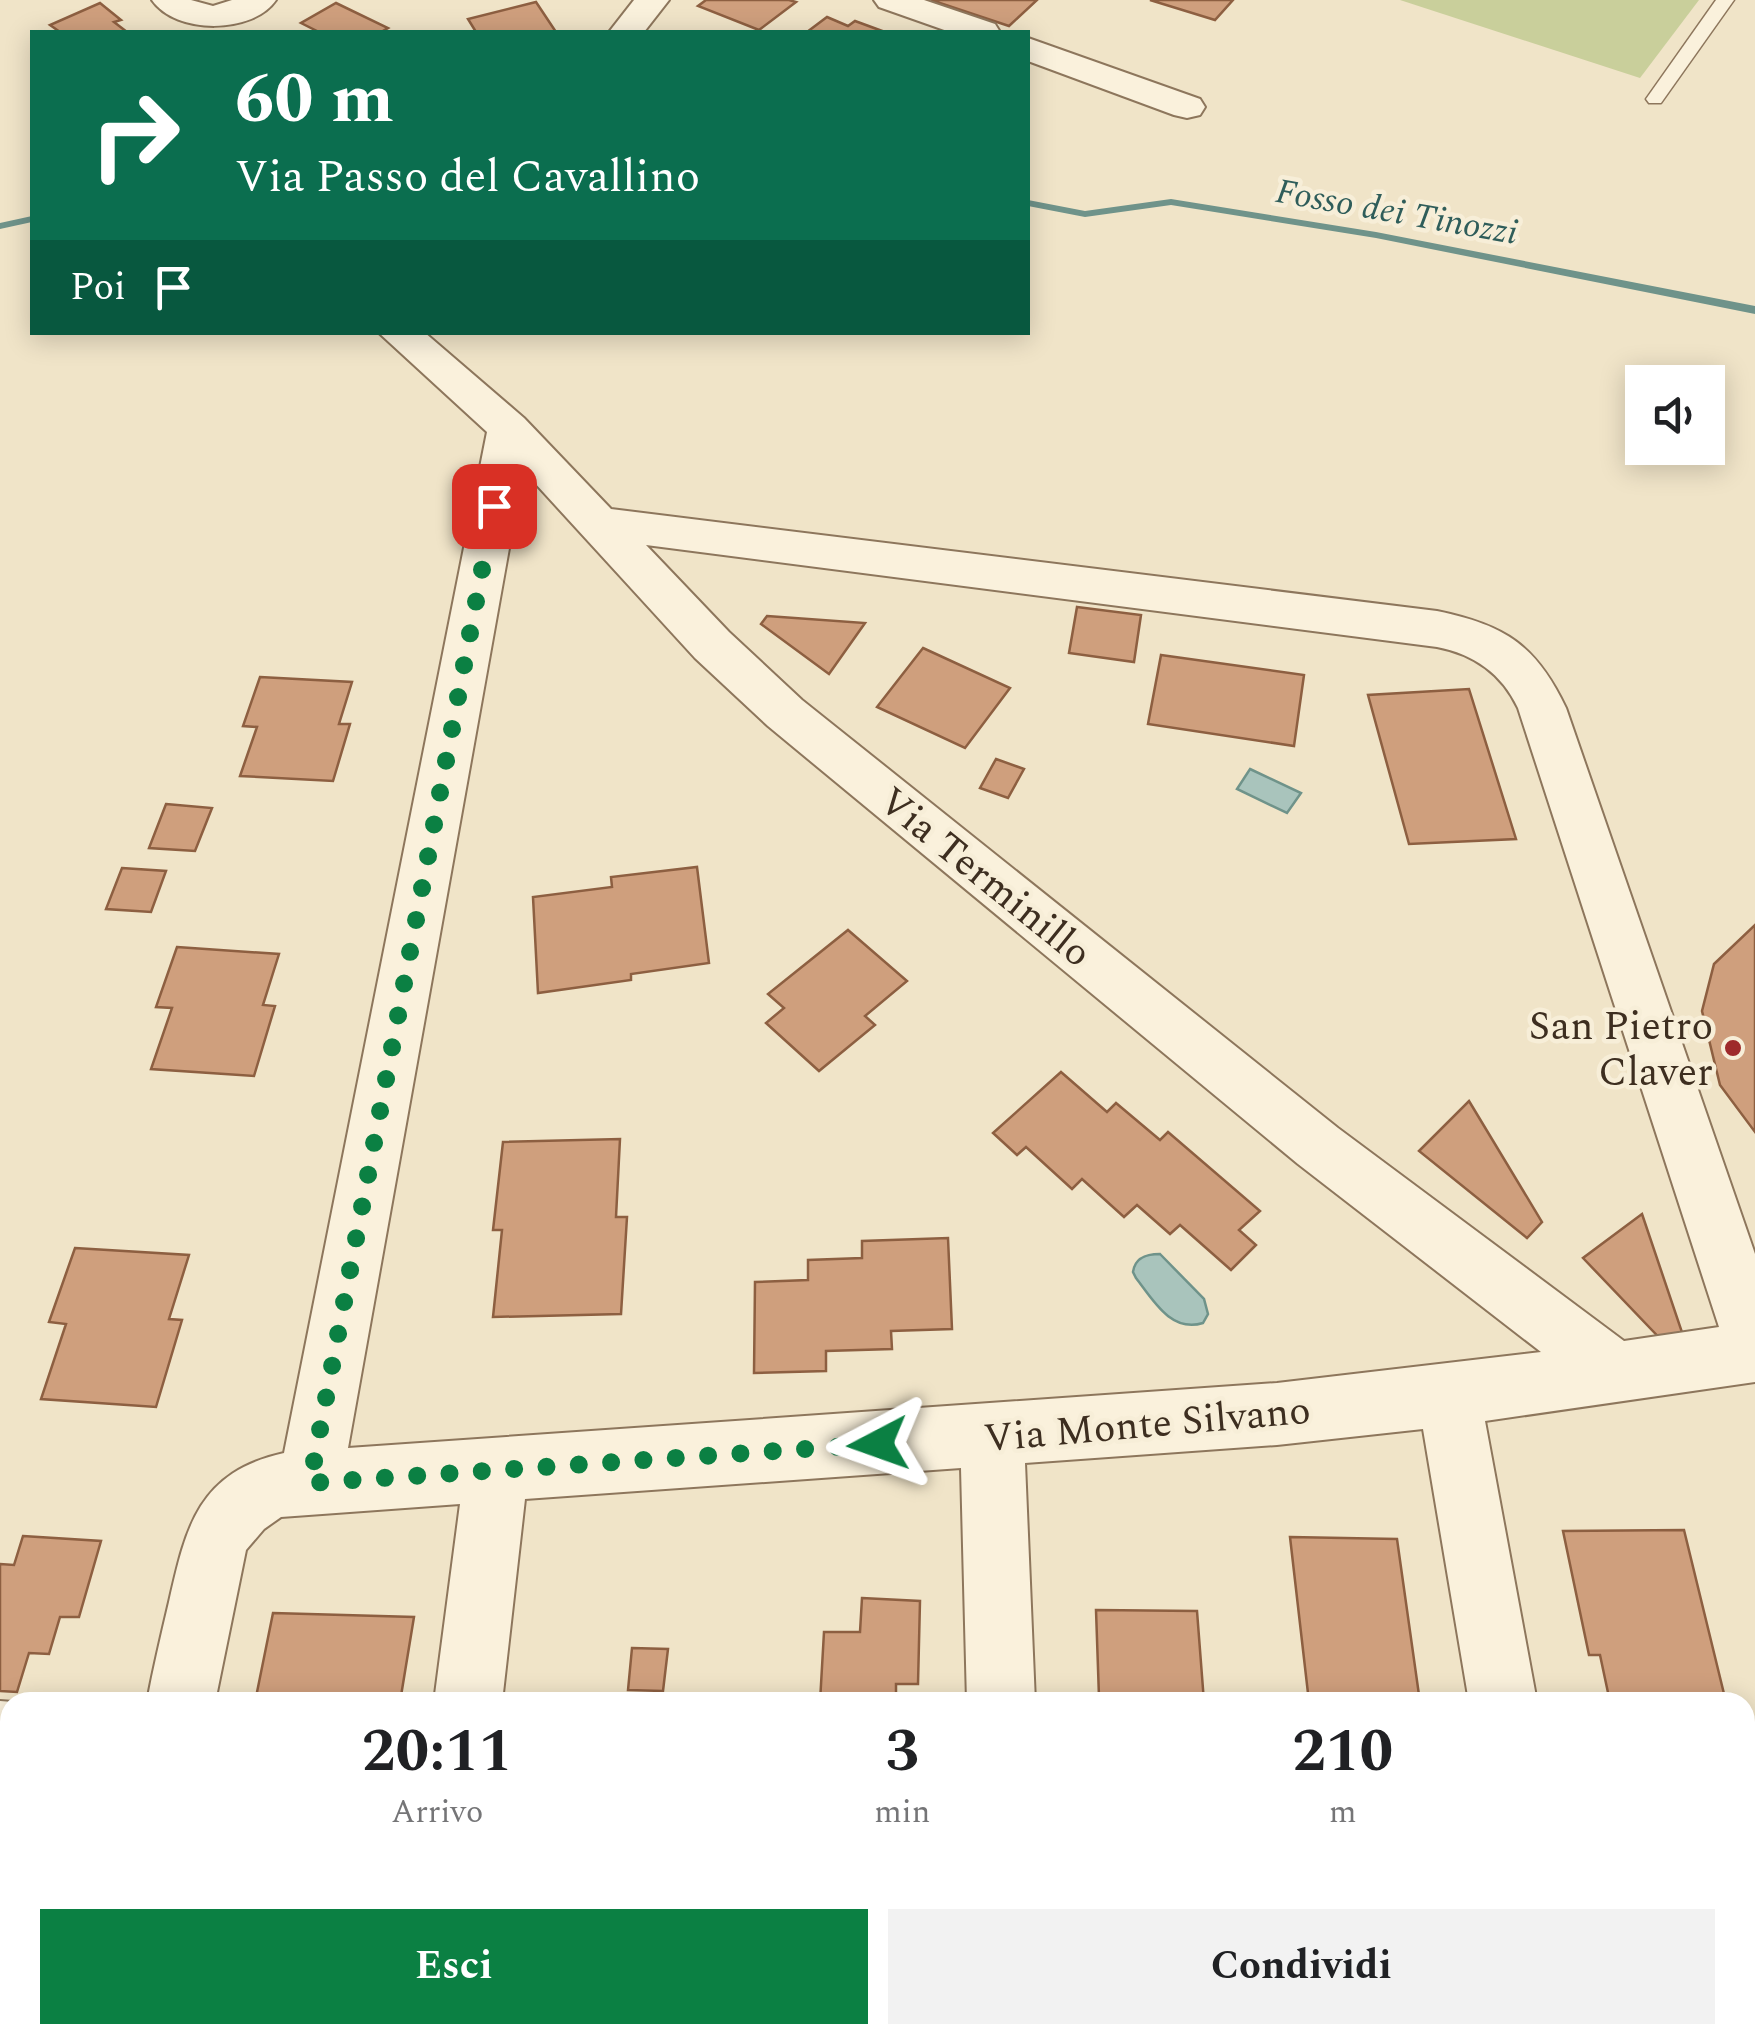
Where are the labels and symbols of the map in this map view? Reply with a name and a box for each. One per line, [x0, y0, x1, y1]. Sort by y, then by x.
water label: Fosso dei Tinozzi [1271, 165, 1522, 260]
pin [452, 464, 537, 549]
street label: Via Terminillo [864, 773, 1104, 983]
place label: San Pietro Claver [1529, 997, 1713, 1104]
marker: San Pietro Claver [1722, 1037, 1744, 1059]
street label: Via Monte Silvano [981, 1381, 1313, 1470]
position arrow [826, 1392, 930, 1496]

